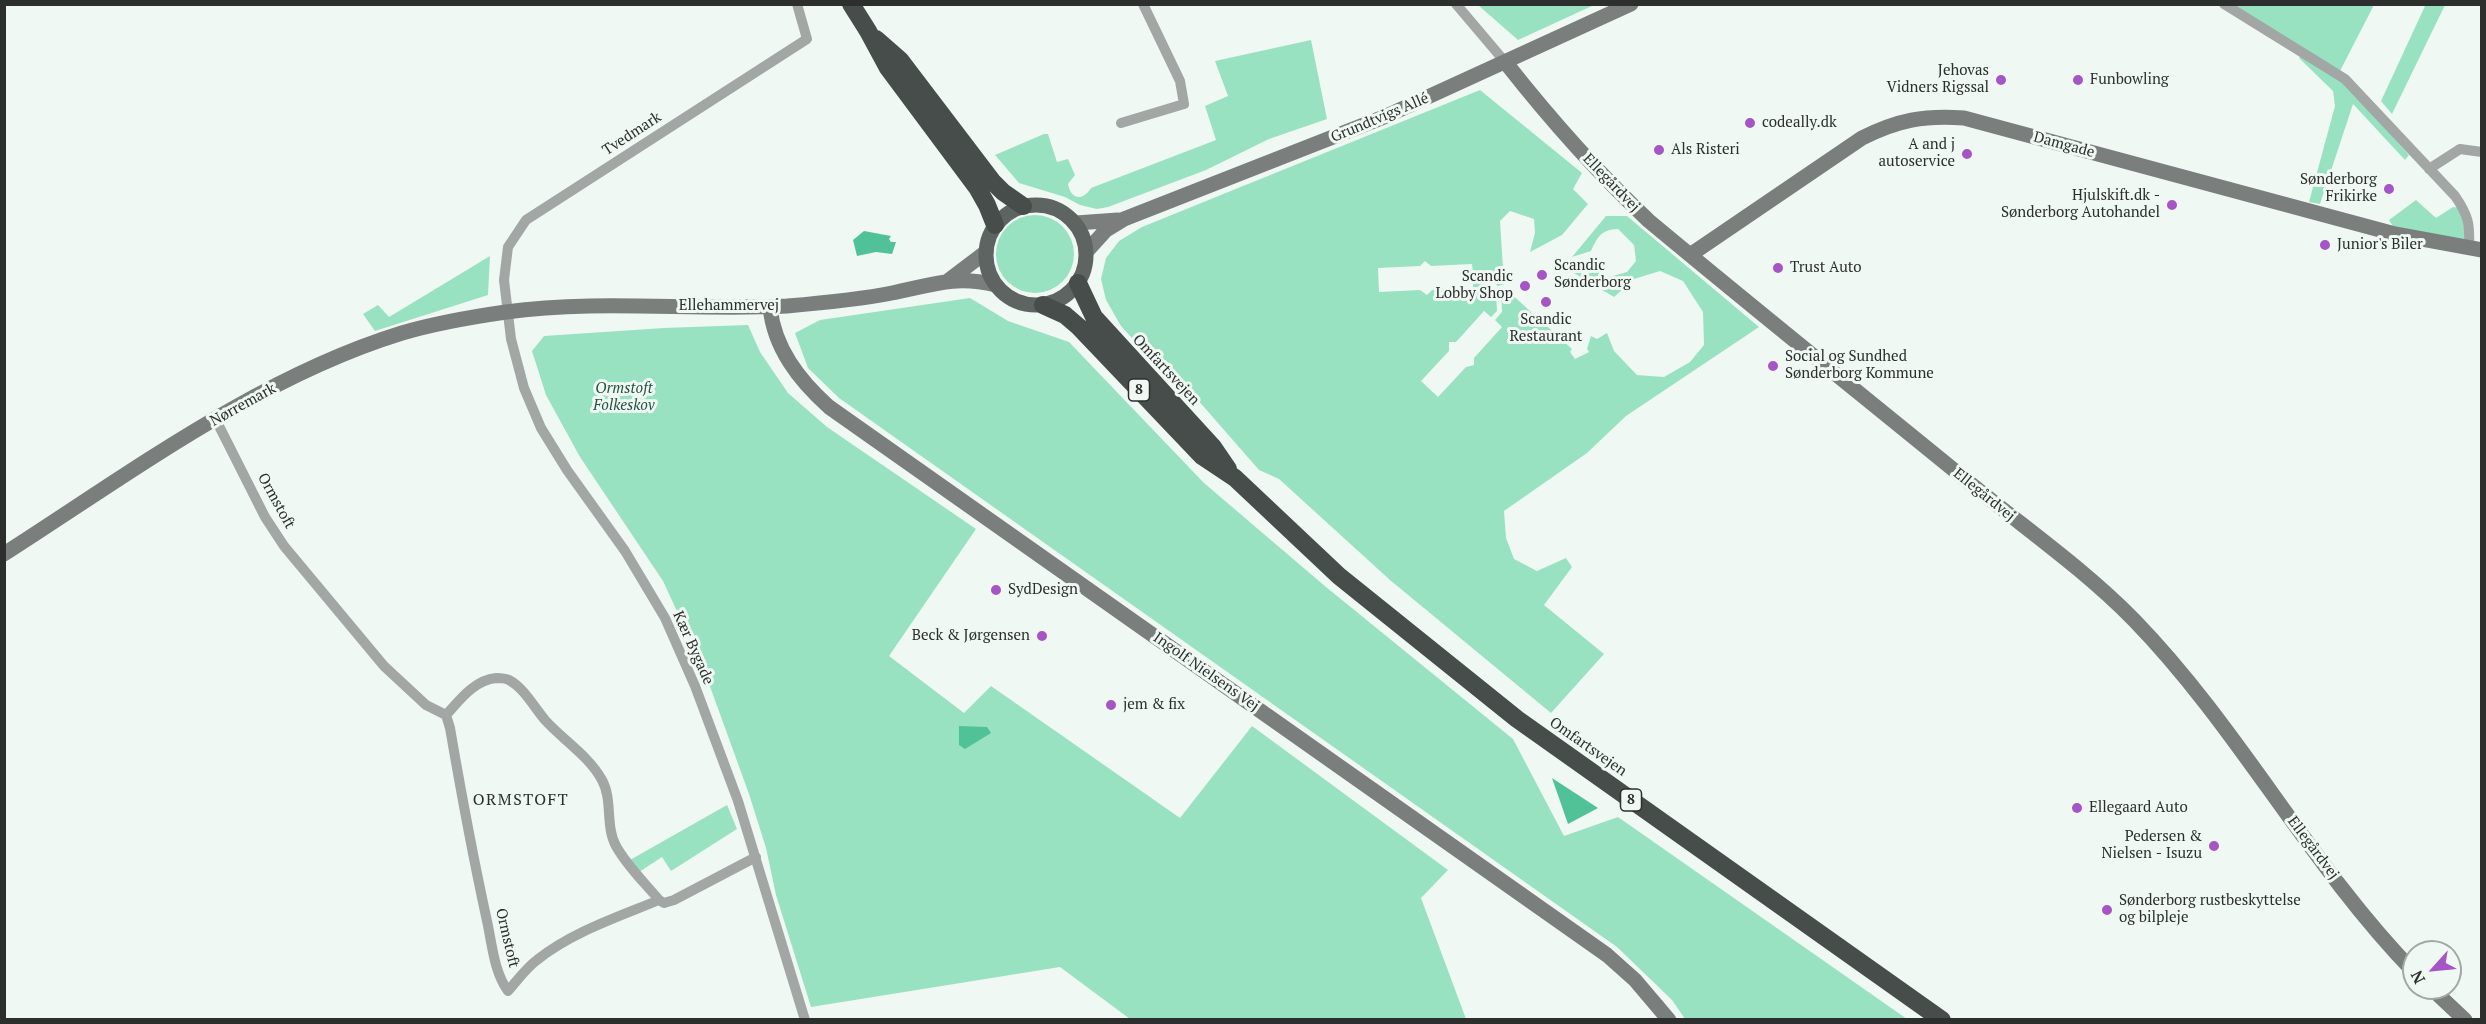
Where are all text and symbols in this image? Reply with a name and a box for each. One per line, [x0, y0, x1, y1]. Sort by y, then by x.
place label: Jehovas Vidners Rigssal [1887, 62, 1989, 97]
place label: Funbowling [2090, 71, 2169, 89]
marker: Jehovas Vidners Rigssal [1994, 73, 2008, 87]
marker: Funbowling [2071, 73, 2085, 87]
street label: Grundtvigs Allé [1328, 89, 1432, 147]
street label: Tvedmark [599, 108, 665, 160]
place label: codeally.dk [1762, 114, 1837, 132]
marker: codeally.dk [1743, 116, 1757, 130]
street label: Damgade [2031, 128, 2097, 162]
place label: A and j autoservice [1879, 136, 1955, 171]
place label: Als Risteri [1671, 141, 1740, 159]
marker: Als Risteri [1652, 143, 1666, 157]
marker: A and j autoservice [1960, 147, 1974, 161]
street label: Ellegårdvej [1579, 150, 1643, 216]
place label: Sønderborg Frikirke [2300, 171, 2377, 206]
marker: Sønderborg Frikirke [2382, 182, 2396, 196]
place label: Hjulskift.dk - Sønderborg Autohandel [2001, 187, 2160, 222]
marker: Hjulskift.dk - Sønderborg Autohandel [2165, 198, 2179, 212]
place label: Junior's Biler [2337, 236, 2423, 254]
marker: Junior's Biler [2318, 238, 2332, 252]
place label: Scandic Sønderborg [1554, 257, 1631, 292]
place label: Trust Auto [1790, 259, 1862, 277]
marker: Trust Auto [1771, 261, 1785, 275]
place label: Scandic Lobby Shop [1436, 268, 1513, 303]
marker: Scandic Sønderborg [1535, 268, 1549, 282]
marker: Scandic Lobby Shop [1518, 279, 1532, 293]
marker: Scandic Restaurant [1539, 295, 1553, 309]
street label: Ellehammervej [679, 297, 779, 315]
place label: Scandic Restaurant [1510, 311, 1582, 346]
street label: Omfartsvejen [1129, 331, 1203, 409]
place label: Social og Sundhed Sønderborg Kommune [1785, 348, 1934, 383]
marker: Social og Sundhed Sønderborg Kommune [1766, 359, 1780, 373]
road number: 8 [1128, 379, 1150, 401]
street label: Nørremark [207, 380, 279, 430]
park label: Ormstoft Folkeskov [593, 380, 655, 415]
street label: Ellegårdvej [1950, 465, 2018, 525]
street label: Ormstoft [253, 470, 299, 532]
place label: SydDesign [1008, 581, 1078, 599]
marker: SydDesign [989, 583, 1003, 597]
street label: Kær Bygade [669, 608, 717, 688]
place label: Beck & Jørgensen [912, 627, 1030, 645]
marker: Beck & Jørgensen [1035, 629, 1049, 643]
street label: Ingolf Nielsens Vej [1150, 629, 1262, 715]
place label: jem & fix [1123, 696, 1185, 714]
marker: jem & fix [1104, 698, 1118, 712]
street label: Omfartsvejen [1546, 714, 1630, 780]
road number: 8 [1620, 789, 1642, 811]
district label: ORMSTOFT [473, 790, 569, 810]
place label: Ellegaard Auto [2089, 799, 2188, 817]
marker: Ellegaard Auto [2070, 801, 2084, 815]
street label: Ellegårdvej [2284, 813, 2342, 883]
place label: Pedersen & Nielsen - Isuzu [2102, 828, 2202, 863]
marker: Pedersen & Nielsen - Isuzu [2207, 839, 2221, 853]
place label: Sønderborg rustbeskyttelse og bilpleje [2119, 892, 2301, 927]
marker: Sønderborg rustbeskyttelse og bilpleje [2100, 903, 2114, 917]
street label: Ormstoft [491, 906, 523, 970]
north arrow [2402, 940, 2462, 1000]
text: N [2405, 967, 2430, 988]

